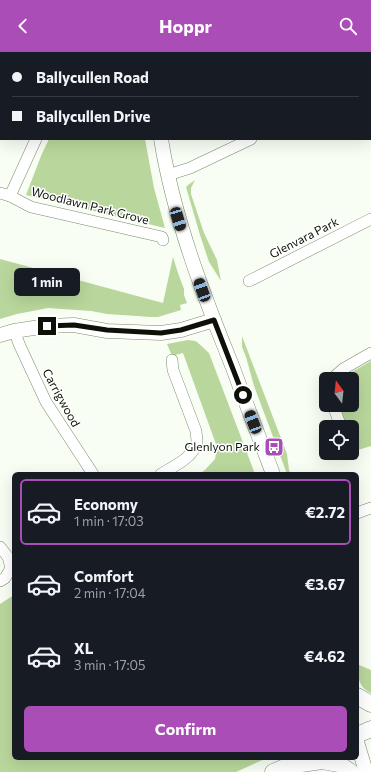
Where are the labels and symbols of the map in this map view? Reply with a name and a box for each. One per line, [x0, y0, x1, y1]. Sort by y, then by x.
street label: Woodlawn Park Grove [30, 184, 150, 226]
car [169, 206, 187, 232]
street label: Glenvara Park [267, 213, 341, 261]
callout: 1 min [14, 268, 80, 296]
car [192, 277, 212, 303]
route end [38, 317, 56, 335]
street label: Carrigwood [40, 366, 84, 429]
north arrow [319, 372, 359, 412]
route start [234, 386, 252, 404]
car [243, 409, 263, 435]
bus stop icon: Glenlyon Park [263, 436, 285, 458]
place label: Glenlyon Park [184, 439, 260, 453]

